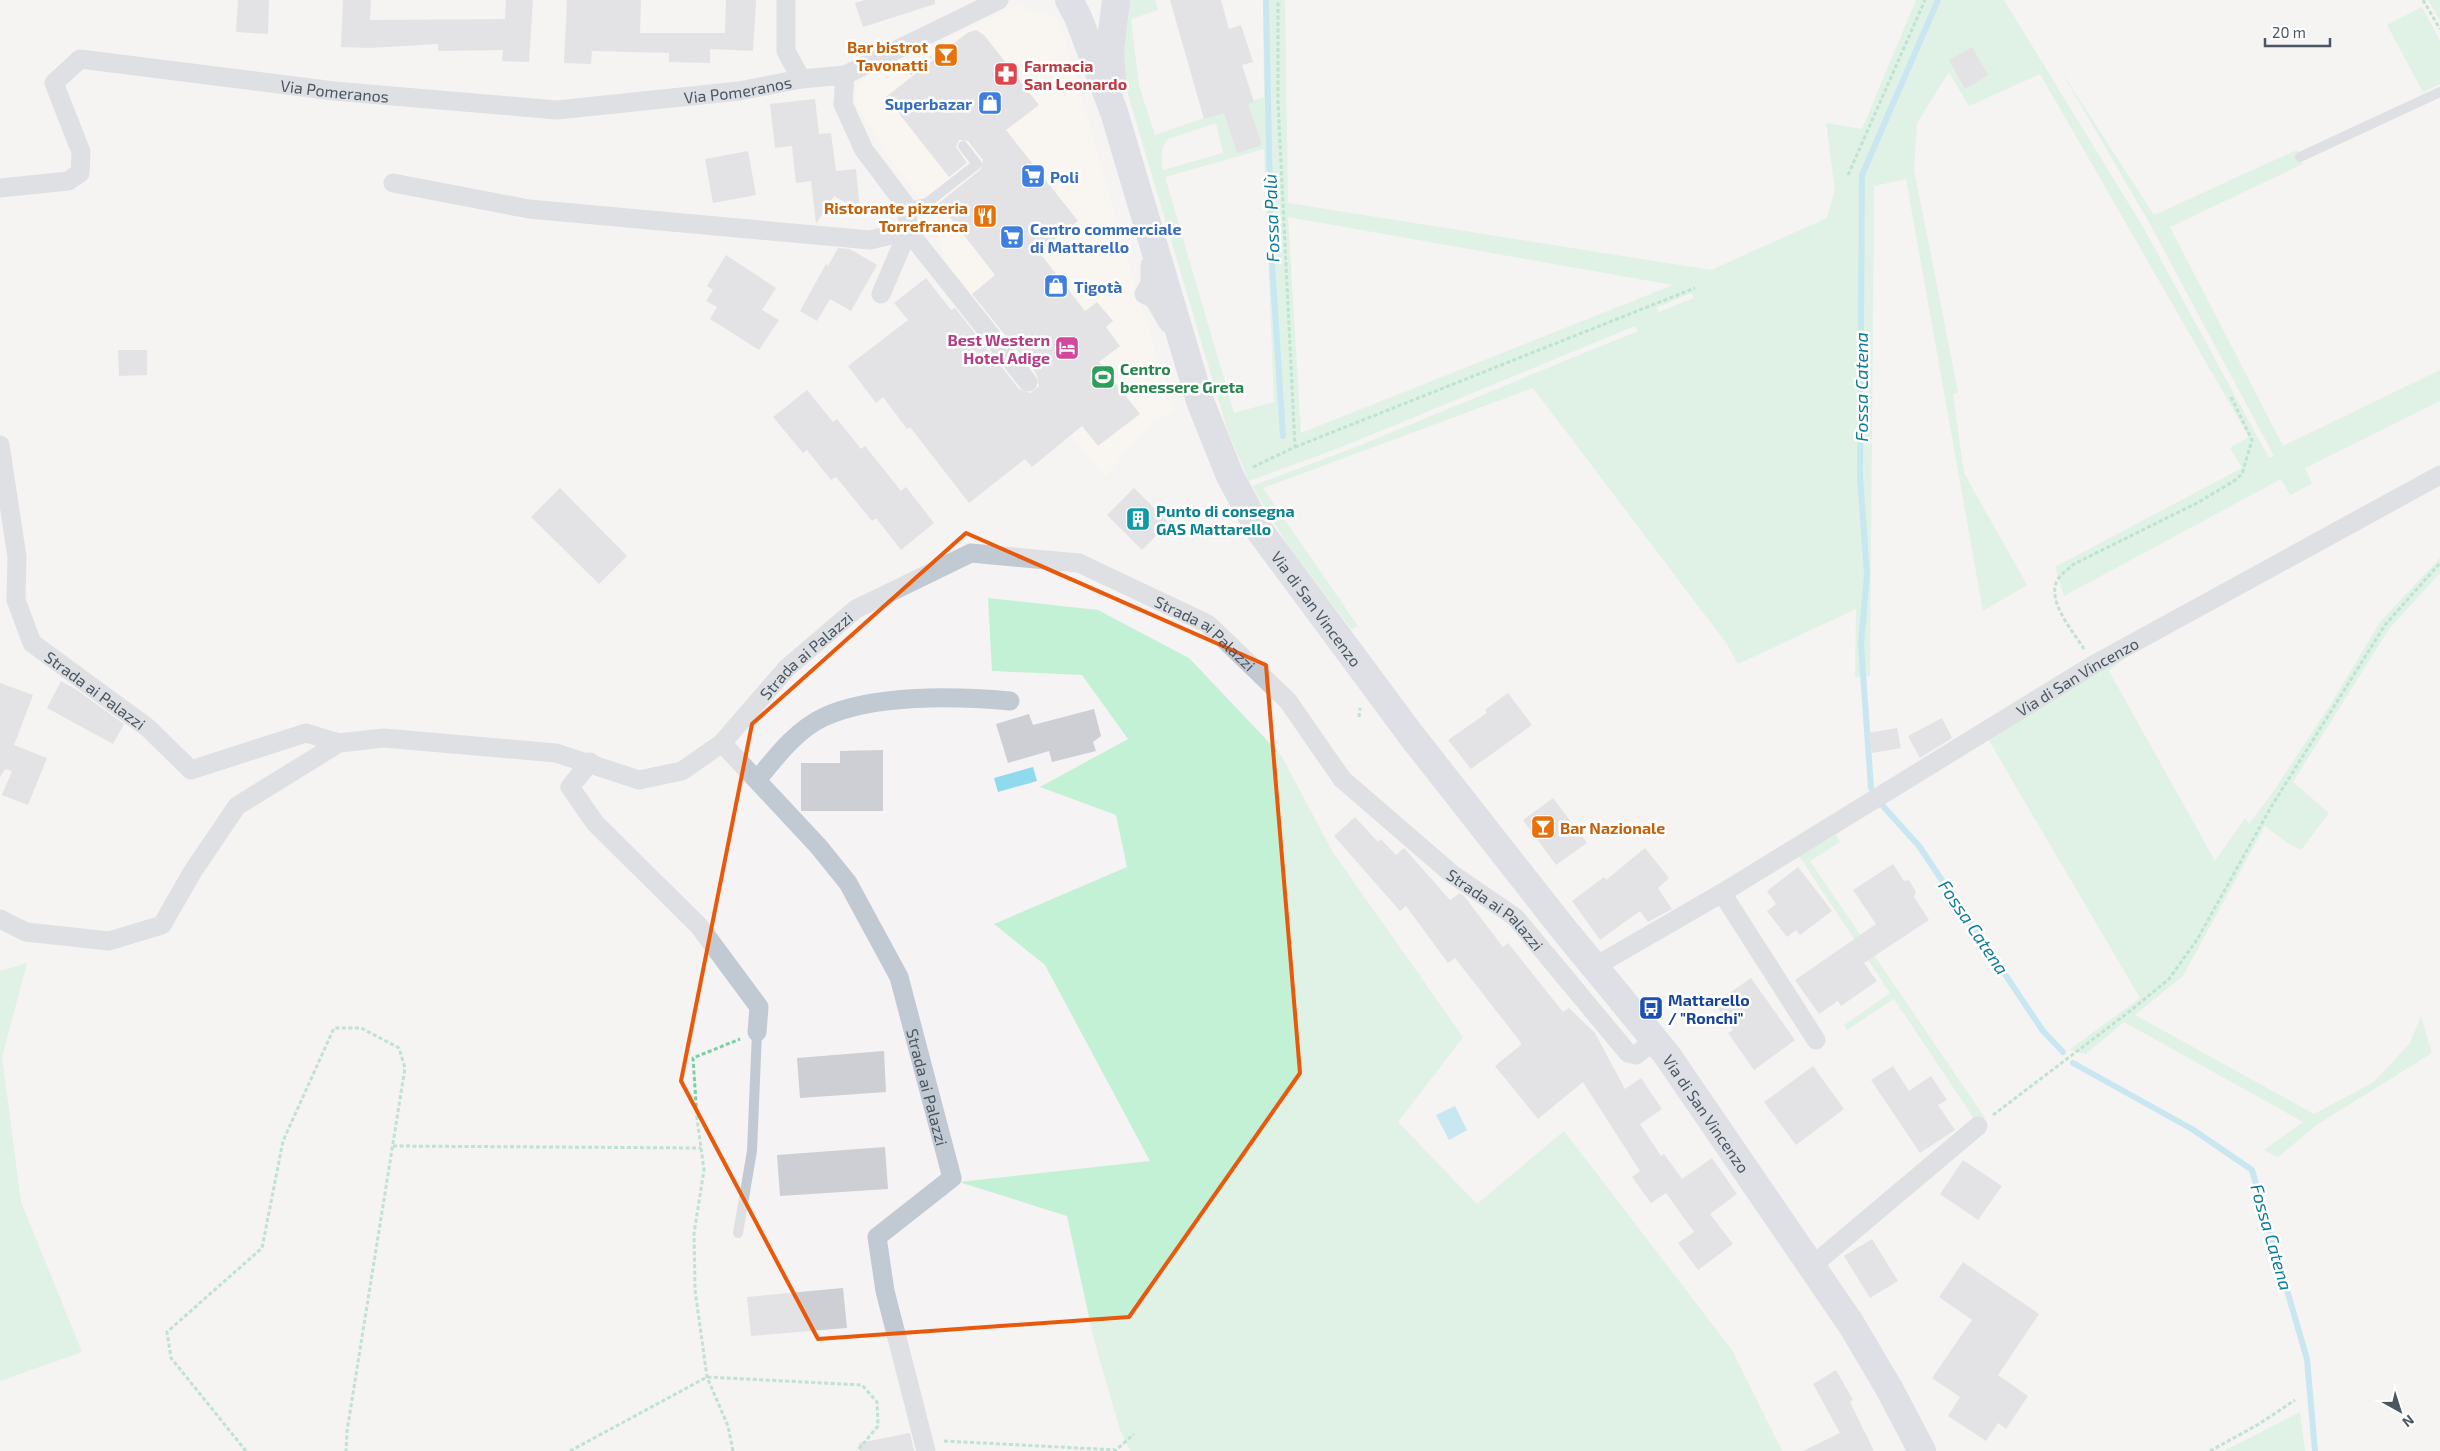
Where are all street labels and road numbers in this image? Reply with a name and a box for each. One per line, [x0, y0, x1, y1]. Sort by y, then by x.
street label: Via Pomeranos [683, 72, 793, 106]
street label: Via Pomeranos [279, 75, 390, 105]
street label: Via di San Vincenzo [1268, 547, 1366, 670]
street label: Strada ai Palazzi [1152, 591, 1260, 674]
street label: Strada ai Palazzi [755, 607, 856, 703]
street label: Via di San Vincenzo [2012, 633, 2142, 720]
street label: Strada ai Palazzi [42, 646, 150, 733]
street label: Strada ai Palazzi [1444, 864, 1548, 954]
street label: Strada ai Palazzi [903, 1026, 952, 1147]
street label: Via di San Vincenzo [1660, 1051, 1754, 1176]

